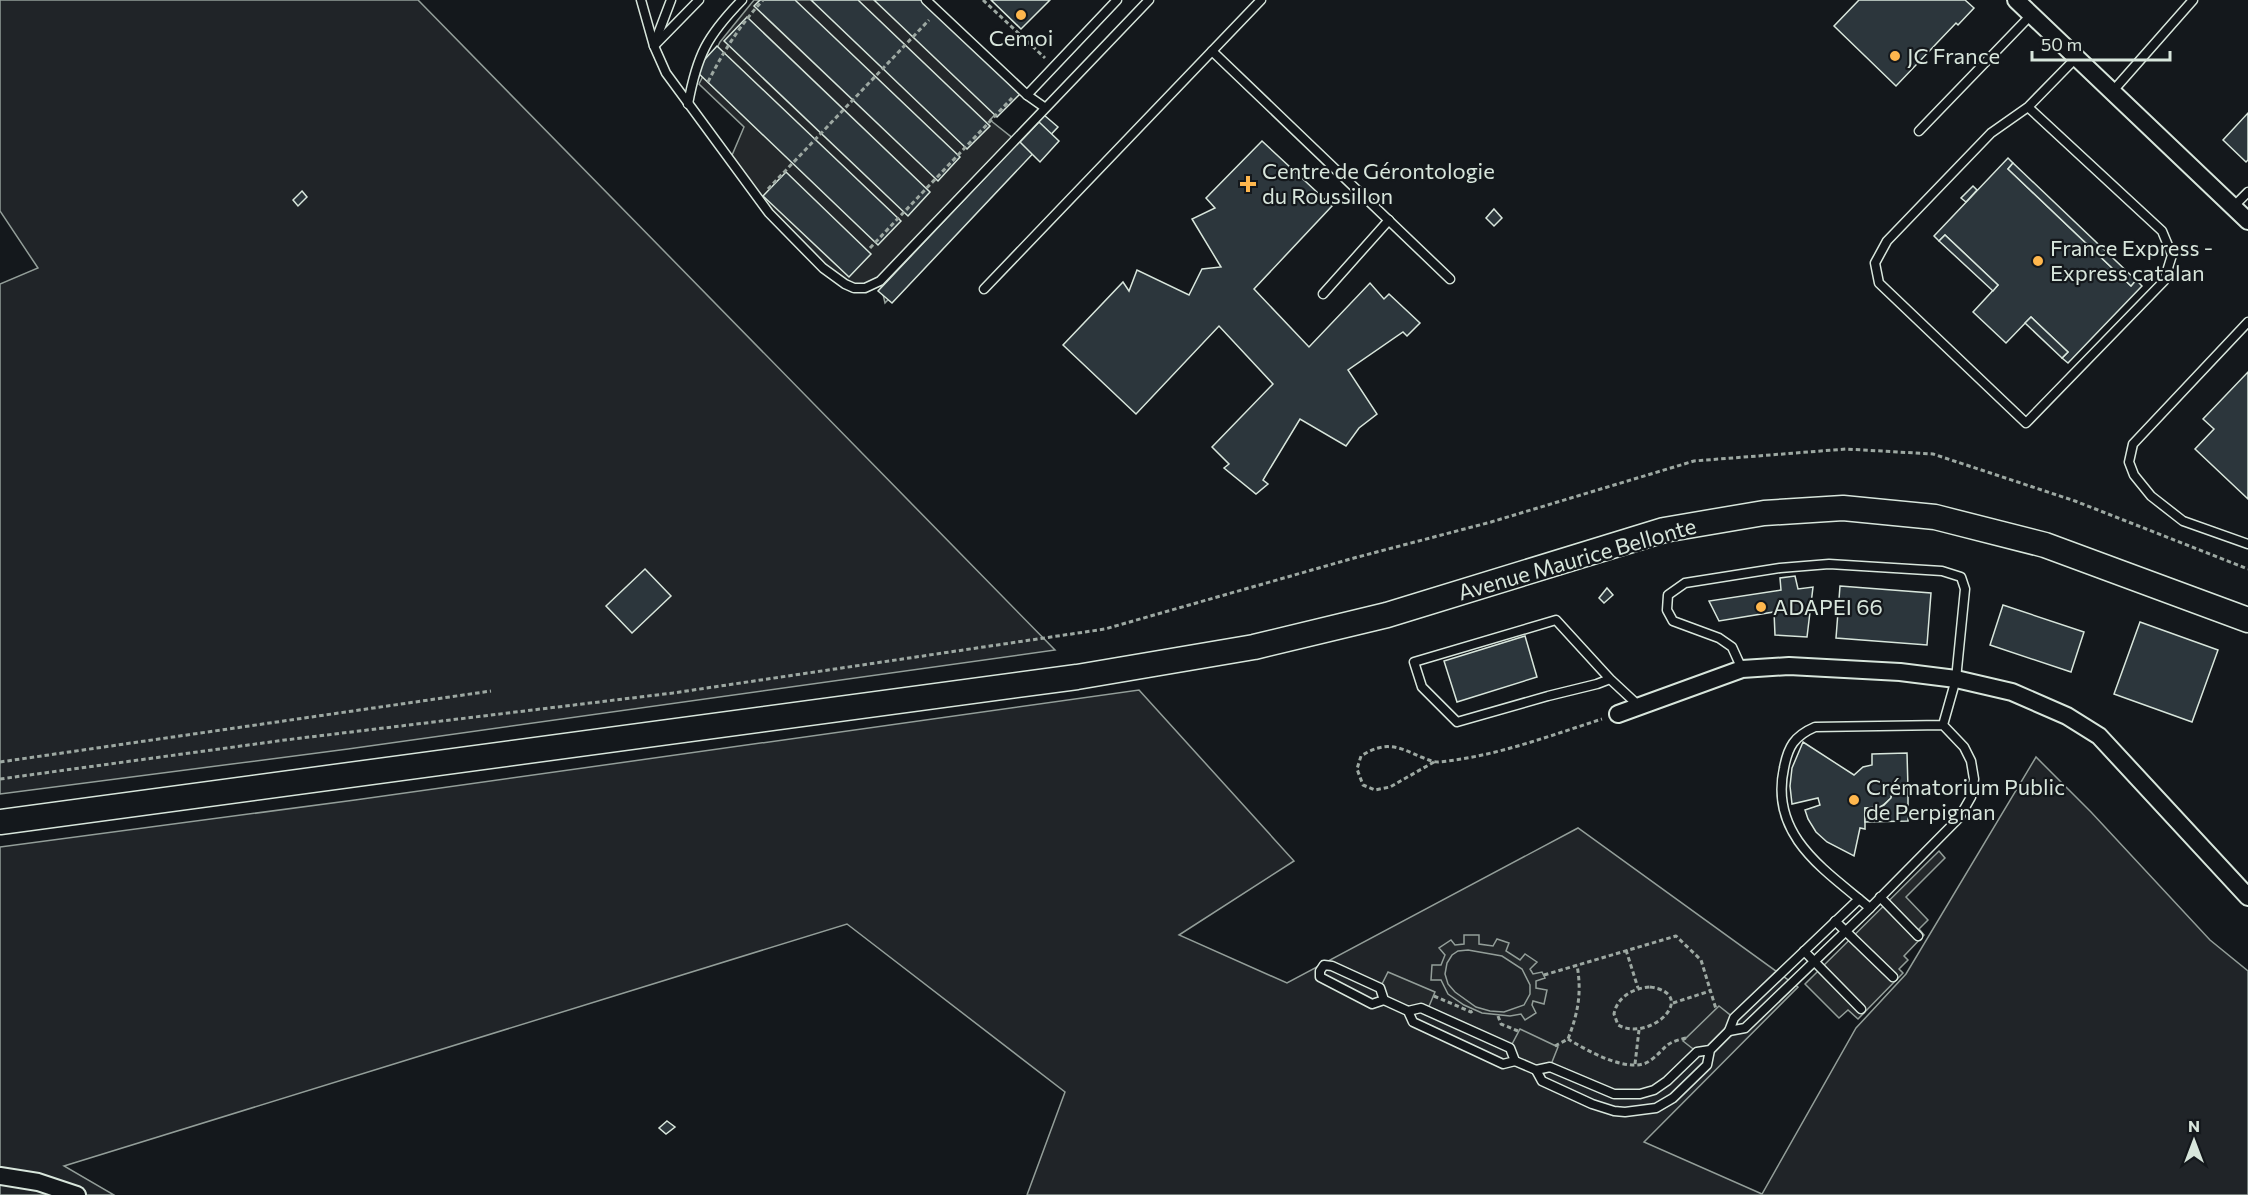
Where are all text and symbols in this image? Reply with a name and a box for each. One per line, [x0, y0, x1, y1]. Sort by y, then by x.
marker: Cemoi [1014, 8, 1028, 22]
place label: Cemoi [989, 24, 1053, 51]
scale bar [2032, 24, 2170, 62]
text: 50 m [2041, 33, 2082, 55]
place label: JC France [1907, 42, 2000, 69]
marker: JC France [1888, 49, 1902, 63]
place label: Centre de Gérontologie du Roussillon [1262, 157, 1495, 209]
marker: Centre de Gérontologie du Roussillon [1239, 175, 1257, 193]
place label: France Express - Express catalan [2050, 234, 2213, 286]
marker: France Express - Express catalan [2031, 254, 2045, 268]
street label: Avenue Maurice Bellonte [1455, 512, 1699, 605]
place label: ADAPEI 66 [1773, 593, 1883, 620]
marker: ADAPEI 66 [1754, 600, 1768, 614]
place label: Crématorium Public de Perpignan [1866, 773, 2065, 825]
marker: Crématorium Public de Perpignan [1847, 793, 1861, 807]
north arrow [2164, 1111, 2224, 1171]
text: N [2188, 1116, 2200, 1135]

